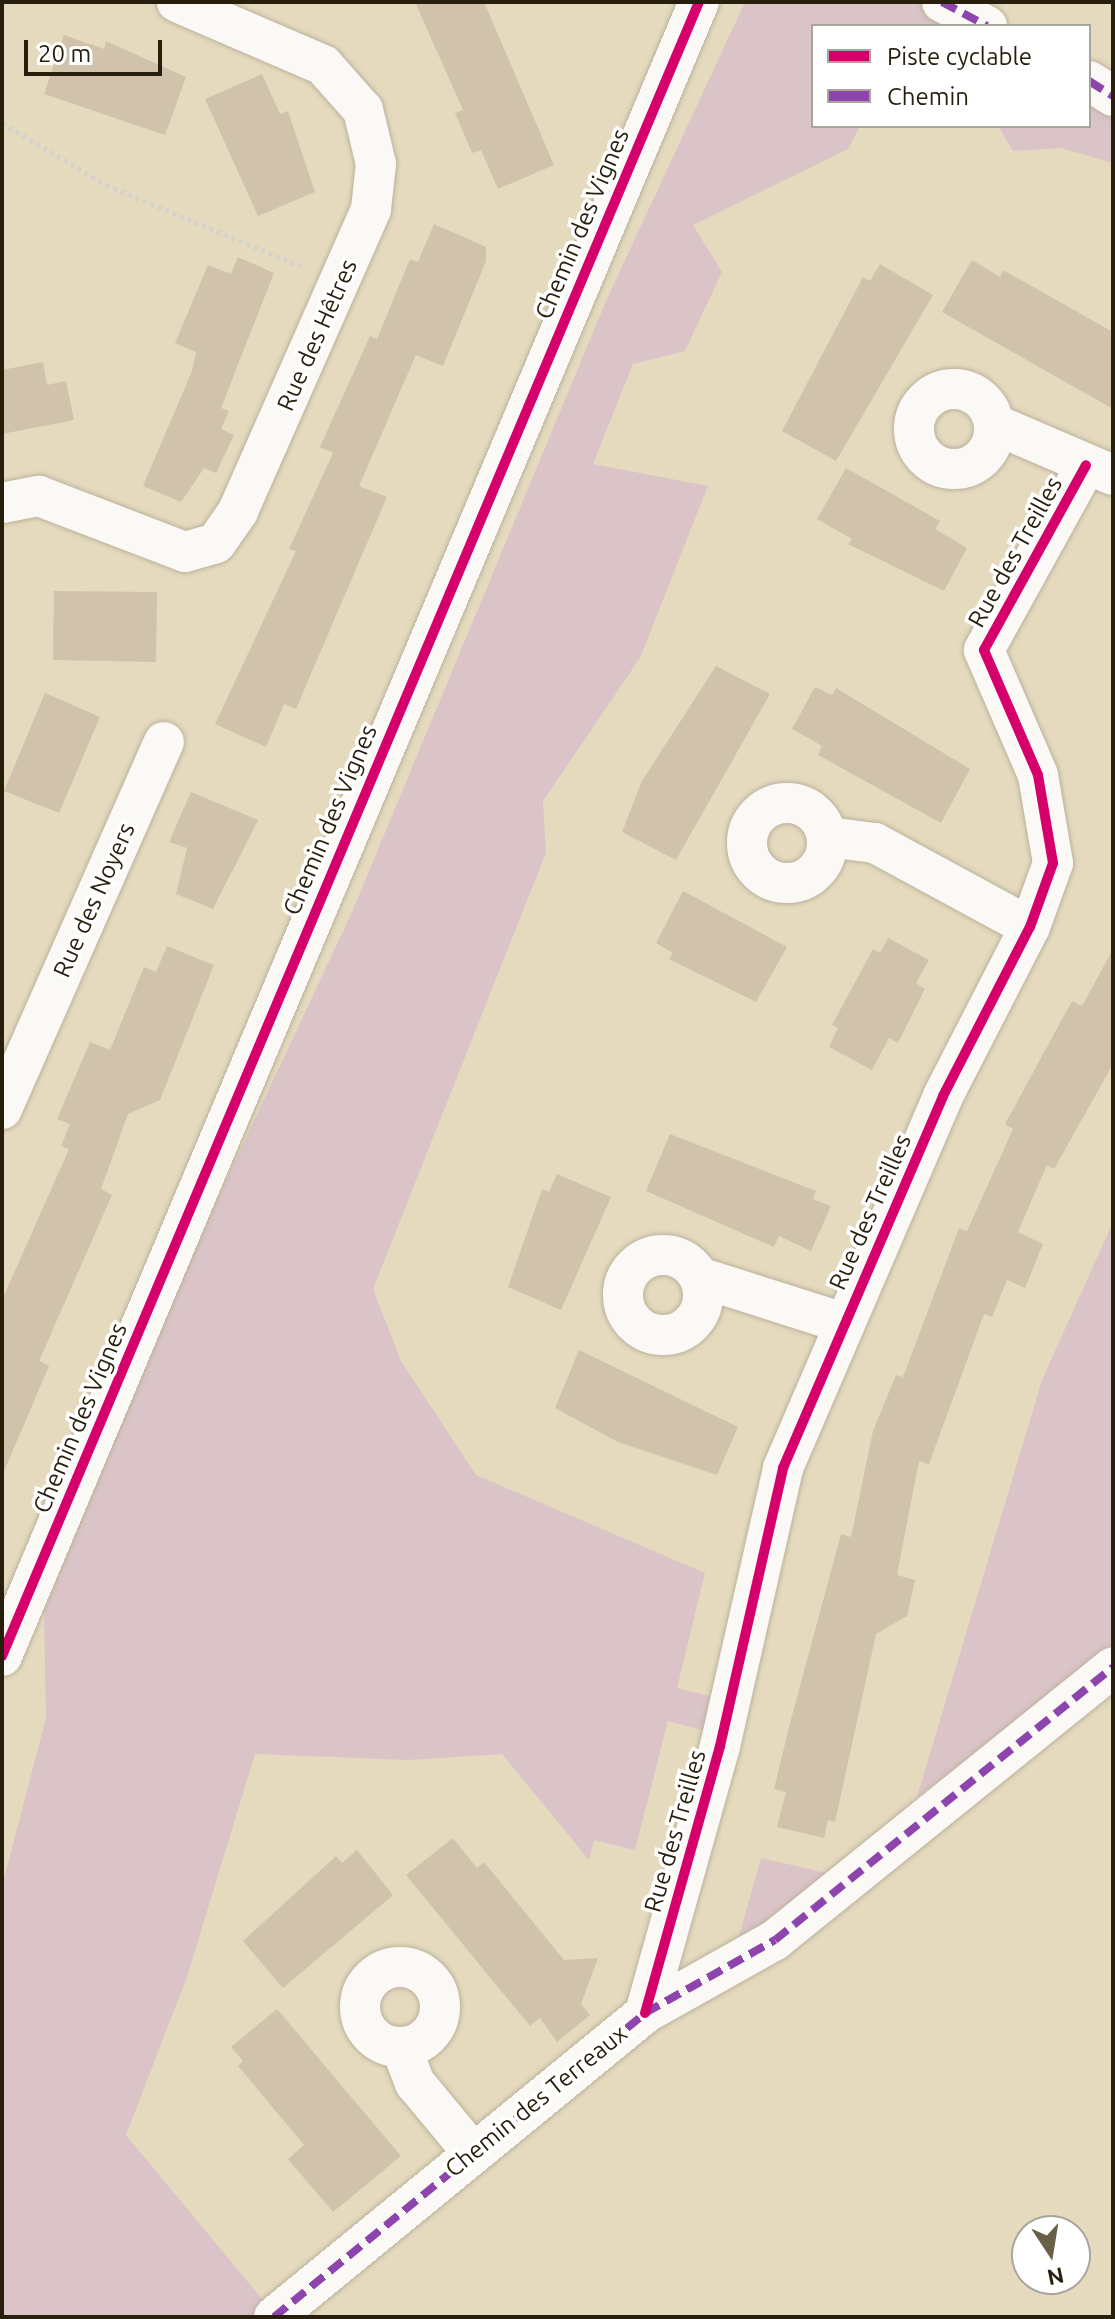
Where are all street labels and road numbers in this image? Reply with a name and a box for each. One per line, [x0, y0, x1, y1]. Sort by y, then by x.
street label: Chemin des Vignes [529, 125, 635, 323]
street label: Rue des Hêtres [271, 255, 363, 415]
street label: Rue des Treilles [962, 472, 1068, 632]
street label: Chemin des Vignes [277, 721, 383, 919]
street label: Rue des Noyers [47, 818, 141, 982]
street label: Rue des Treilles [823, 1130, 917, 1294]
street label: Chemin des Vignes [27, 1319, 133, 1517]
street label: Rue des Treilles [638, 1747, 712, 1915]
street label: Chemin des Terreaux [439, 2019, 633, 2183]

